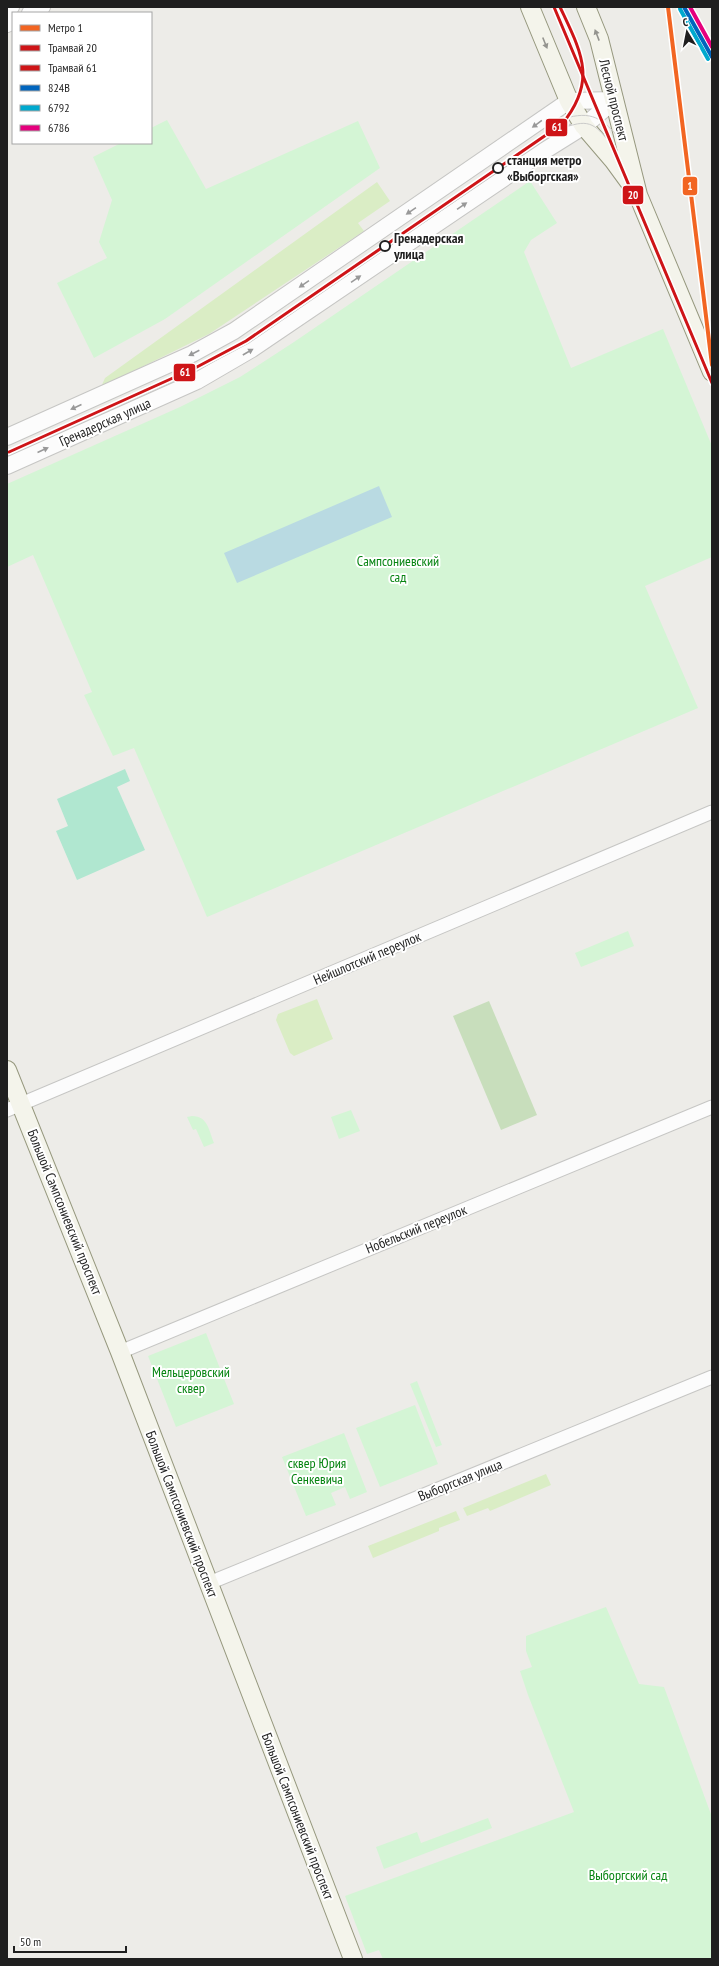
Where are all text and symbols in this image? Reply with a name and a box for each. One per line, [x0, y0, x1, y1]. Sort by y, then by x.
legend [12, 12, 152, 144]
north arrow [667, 12, 707, 52]
text: С [682, 15, 689, 29]
text: Метро 1 [48, 20, 83, 35]
one-way arrow [594, 29, 600, 41]
one-way arrow [542, 38, 548, 50]
text: Трамвай 20 [48, 40, 97, 55]
street label: Лесной проспект [595, 56, 633, 143]
text: Трамвай 61 [48, 60, 97, 75]
text: 824В [48, 80, 70, 95]
text: 6792 [48, 100, 70, 115]
line badge: 61 [545, 118, 568, 137]
text: 6786 [48, 120, 70, 135]
one-way arrow [532, 120, 542, 128]
text: 61 [552, 120, 562, 134]
place label: станция метро «Выборгская» [507, 151, 581, 185]
marker: станция метро «Выборгская» [492, 162, 504, 174]
line badge: 1 [682, 176, 698, 196]
text: 1 [687, 179, 693, 193]
line badge: 20 [622, 185, 644, 205]
text: 20 [628, 188, 638, 202]
one-way arrow [457, 202, 468, 210]
one-way arrow [406, 207, 417, 215]
place label: Гренадерская улица [393, 229, 464, 263]
marker: Гренадерская улица [379, 240, 391, 252]
one-way arrow [350, 275, 361, 283]
one-way arrow [299, 280, 309, 288]
one-way arrow [242, 348, 254, 355]
one-way arrow [188, 350, 200, 356]
line badge: 61 [173, 363, 196, 382]
text: 61 [180, 365, 190, 379]
street label: Гренадерская улица [56, 394, 154, 450]
one-way arrow [69, 404, 81, 410]
one-way arrow [37, 447, 48, 453]
park label: Сампсониевский сад [357, 552, 439, 586]
street label: Нейшлотский переулок [311, 927, 424, 989]
street label: Большой Сампсониевский проспект [23, 1127, 107, 1298]
street label: Нобельский переулок [363, 1200, 470, 1257]
park label: Мельцеровский сквер [152, 1363, 230, 1397]
street label: Большой Сампсониевский проспект [142, 1428, 222, 1600]
park label: сквер Юрия Сенкевича [288, 1454, 346, 1488]
street label: Выборгская улица [415, 1455, 505, 1505]
street label: Большой Сампсониевский проспект [258, 1730, 338, 1902]
park label: Выборгский сад [589, 1866, 667, 1884]
scale bar [14, 1928, 126, 1954]
text: 50 m [20, 1934, 41, 1949]

